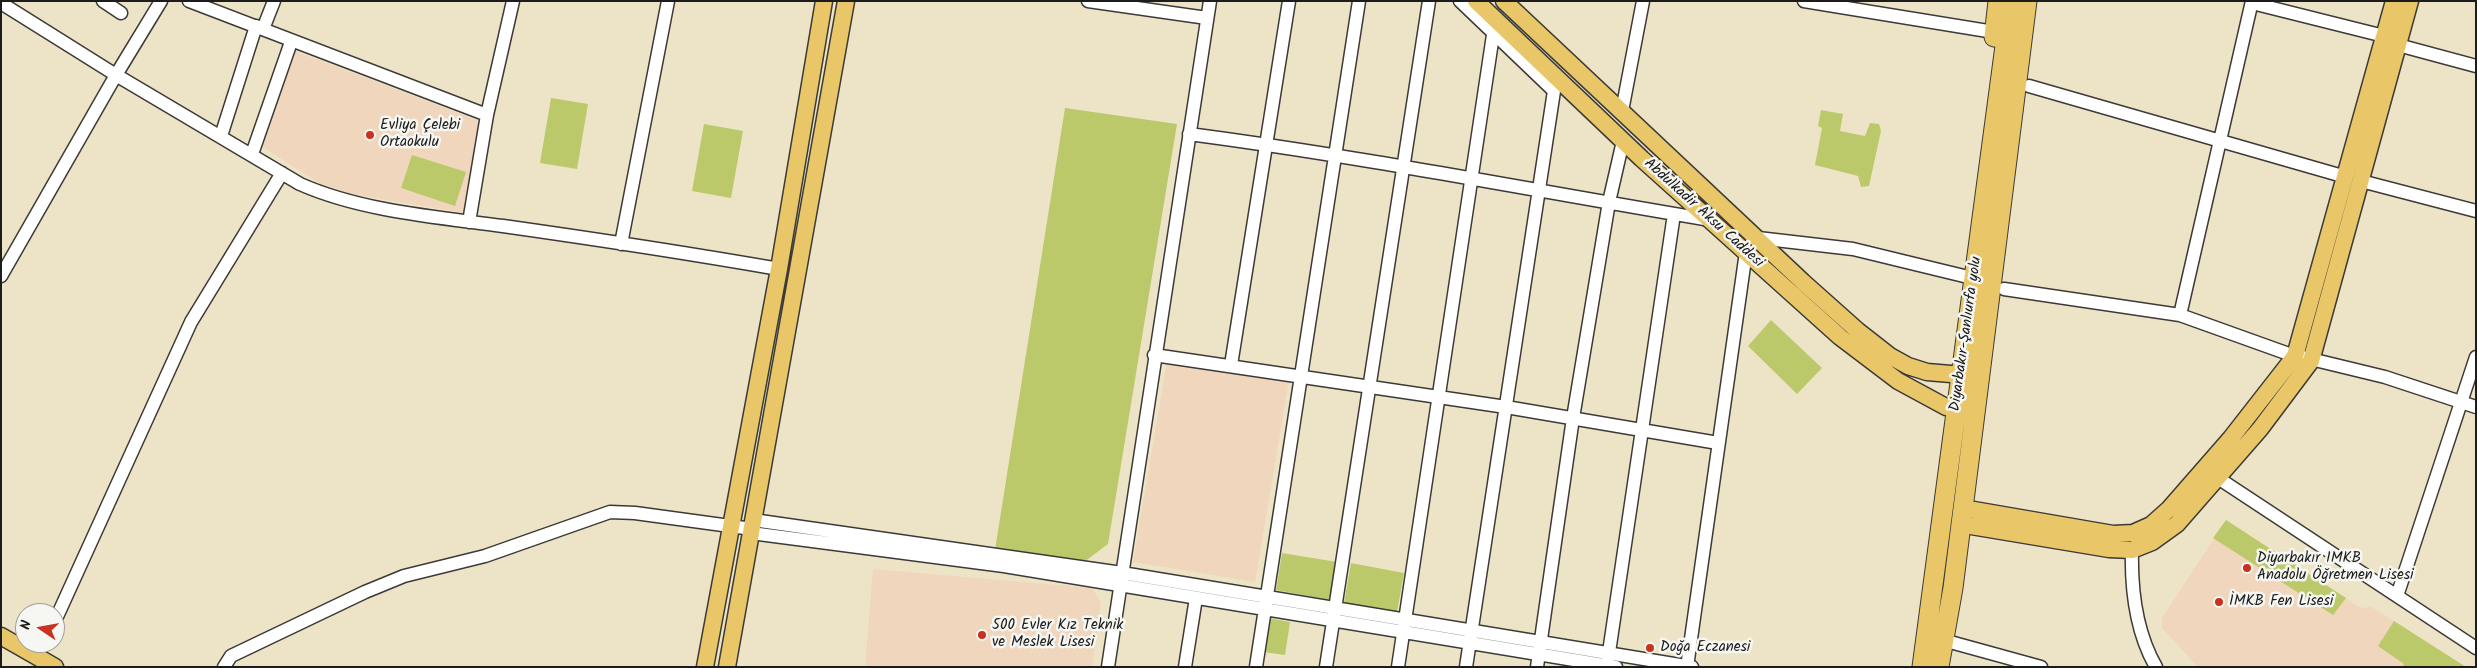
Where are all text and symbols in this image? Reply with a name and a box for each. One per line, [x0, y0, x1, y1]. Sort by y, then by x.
place label: Evliya Çelebi Ortaokulu [380, 117, 460, 152]
marker: Evliya Çelebi Ortaokulu [364, 129, 376, 141]
street label: Abdulkadir Aksu Caddesi [1639, 155, 1767, 273]
street label: Diyarbakır-Şanlıurfa yolu [1947, 255, 1987, 413]
place label: Diyarbakır IMKB Anadolu Öğretmen Lisesi [2257, 550, 2414, 585]
marker: Diyarbakır IMKB Anadolu Öğretmen Lisesi [2241, 562, 2253, 574]
place label: İMKB Fen Lisesi [2229, 593, 2333, 611]
marker: İMKB Fen Lisesi [2213, 596, 2225, 608]
north arrow [15, 603, 65, 653]
place label: 500 Evler Kız Teknik ve Meslek Lisesi [992, 617, 1123, 652]
text: N [15, 618, 38, 632]
marker: 500 Evler Kız Teknik ve Meslek Lisesi [976, 629, 988, 641]
place label: Doğa Eczanesi [1660, 639, 1750, 657]
marker: Doğa Eczanesi [1644, 642, 1656, 654]

